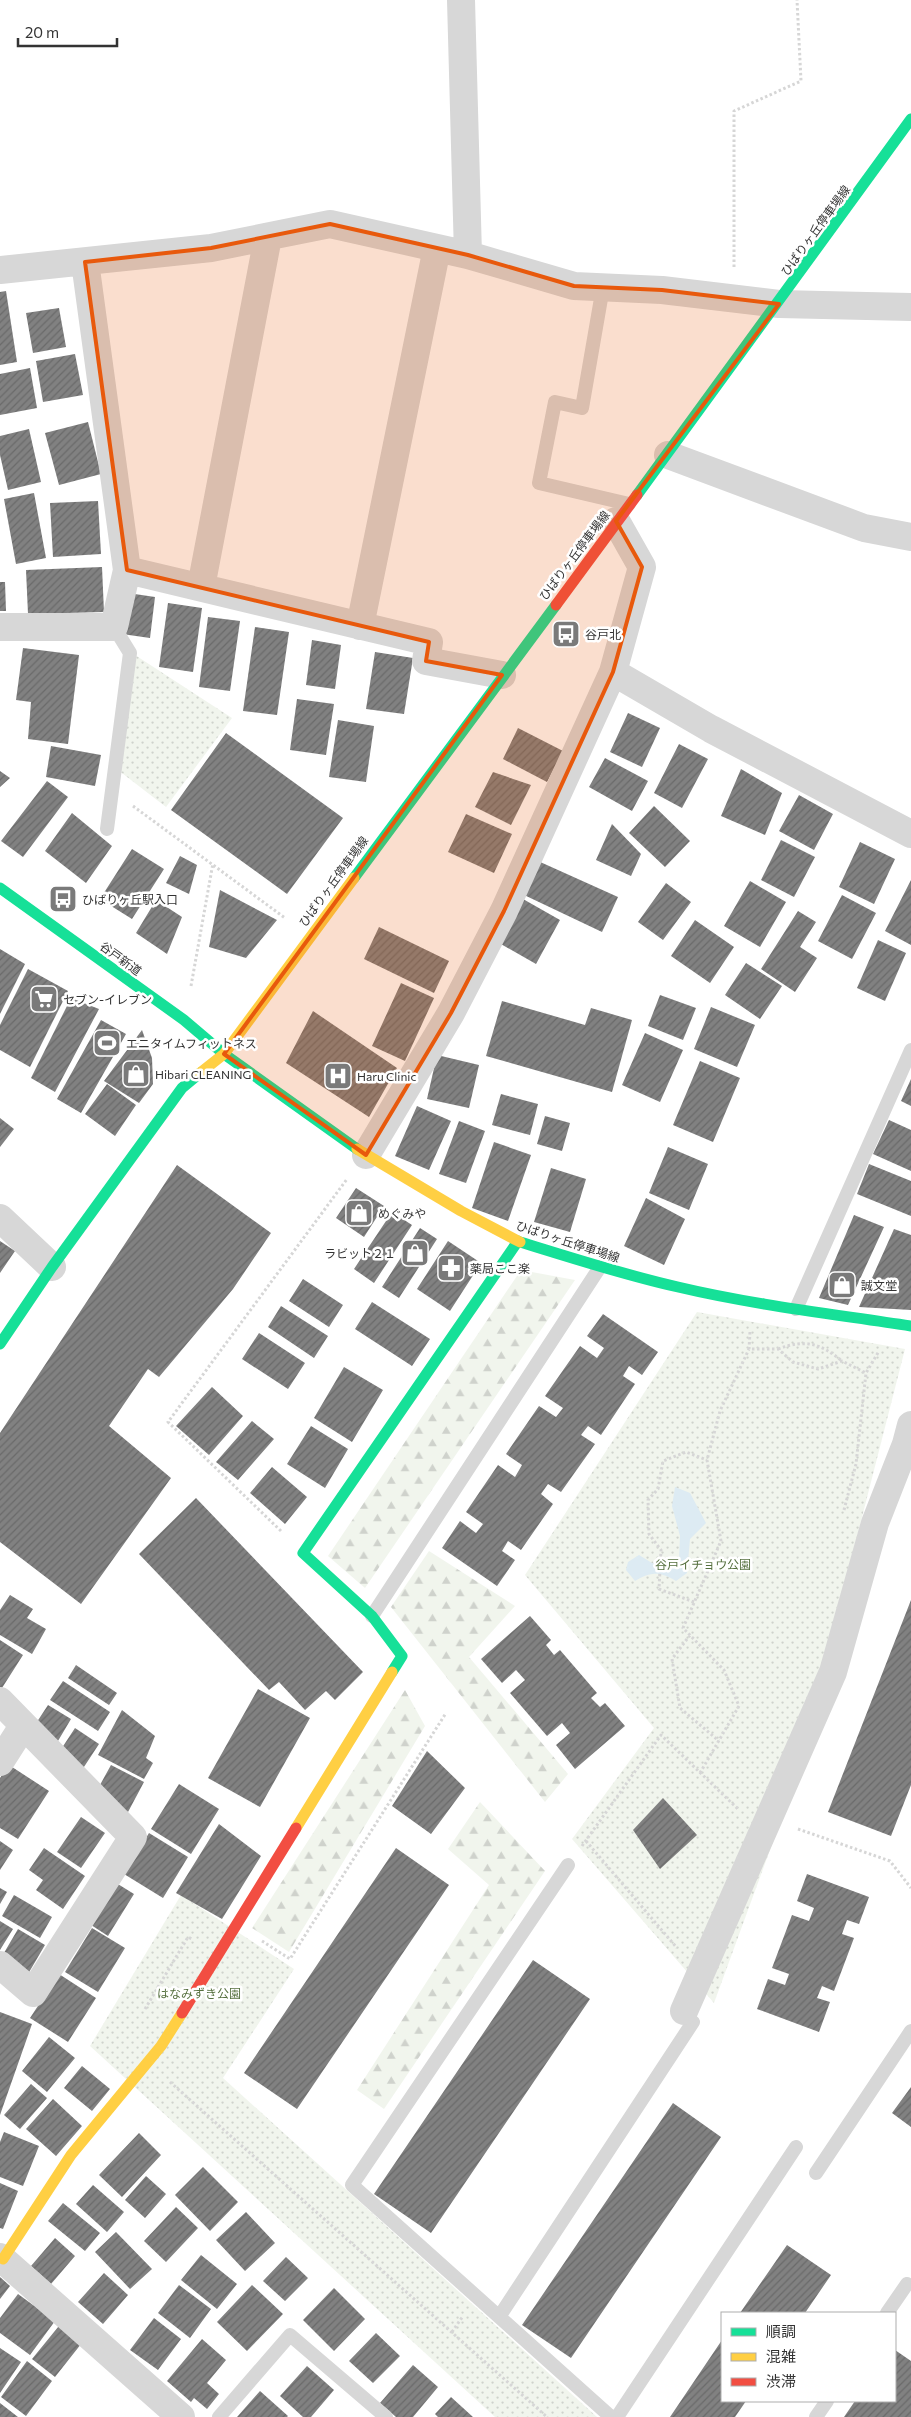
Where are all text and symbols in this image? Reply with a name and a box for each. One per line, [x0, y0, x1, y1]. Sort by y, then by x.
scale bar [18, 15, 116, 47]
text: 20 m [25, 23, 59, 41]
street label: ひばりヶ丘停車場線 [778, 182, 852, 278]
street label: ひばりヶ丘停車場線 [536, 508, 612, 602]
bus stop icon: 谷戸北 [551, 619, 581, 649]
place label: 谷戸北 [585, 627, 621, 641]
street label: ひばりヶ丘停車場線 [296, 833, 370, 929]
bus stop icon: ひばりヶ丘駅入口 [48, 884, 78, 914]
place label: ひばりヶ丘駅入口 [82, 892, 178, 906]
street label: 谷戸新道 [97, 938, 145, 978]
supermarket icon: セブン-イレブン [29, 984, 59, 1014]
place label: セブン-イレブン [63, 992, 152, 1006]
sports icon: エニタイムフィットネス [92, 1028, 122, 1058]
place label: エニタイムフィットネス [126, 1036, 257, 1050]
shop icon: Hibari CLEANING [121, 1059, 151, 1089]
hospital icon: Haru Clinic [323, 1061, 353, 1091]
place label: Hibari CLEANING [155, 1067, 251, 1081]
place label: Haru Clinic [357, 1069, 416, 1083]
shop icon: めぐみや [344, 1198, 374, 1228]
place label: めぐみや [378, 1206, 426, 1220]
street label: ひばりヶ丘停車場線 [514, 1218, 622, 1264]
shop icon: ラビット２１ [400, 1238, 430, 1268]
place label: ラビット２１ [324, 1246, 396, 1260]
pharmacy icon: 薬局ここ楽 [436, 1253, 466, 1283]
place label: 薬局ここ楽 [470, 1261, 530, 1275]
shop icon: 誠文堂 [827, 1270, 857, 1300]
place label: 誠文堂 [861, 1278, 897, 1292]
park label: 谷戸イチョウ公園 [655, 1557, 751, 1571]
park label: はなみずき公園 [157, 1986, 241, 2000]
legend [721, 2312, 896, 2402]
text: 順調 [766, 2322, 796, 2340]
text: 混雑 [766, 2347, 796, 2365]
text: 渋滞 [766, 2372, 796, 2390]

